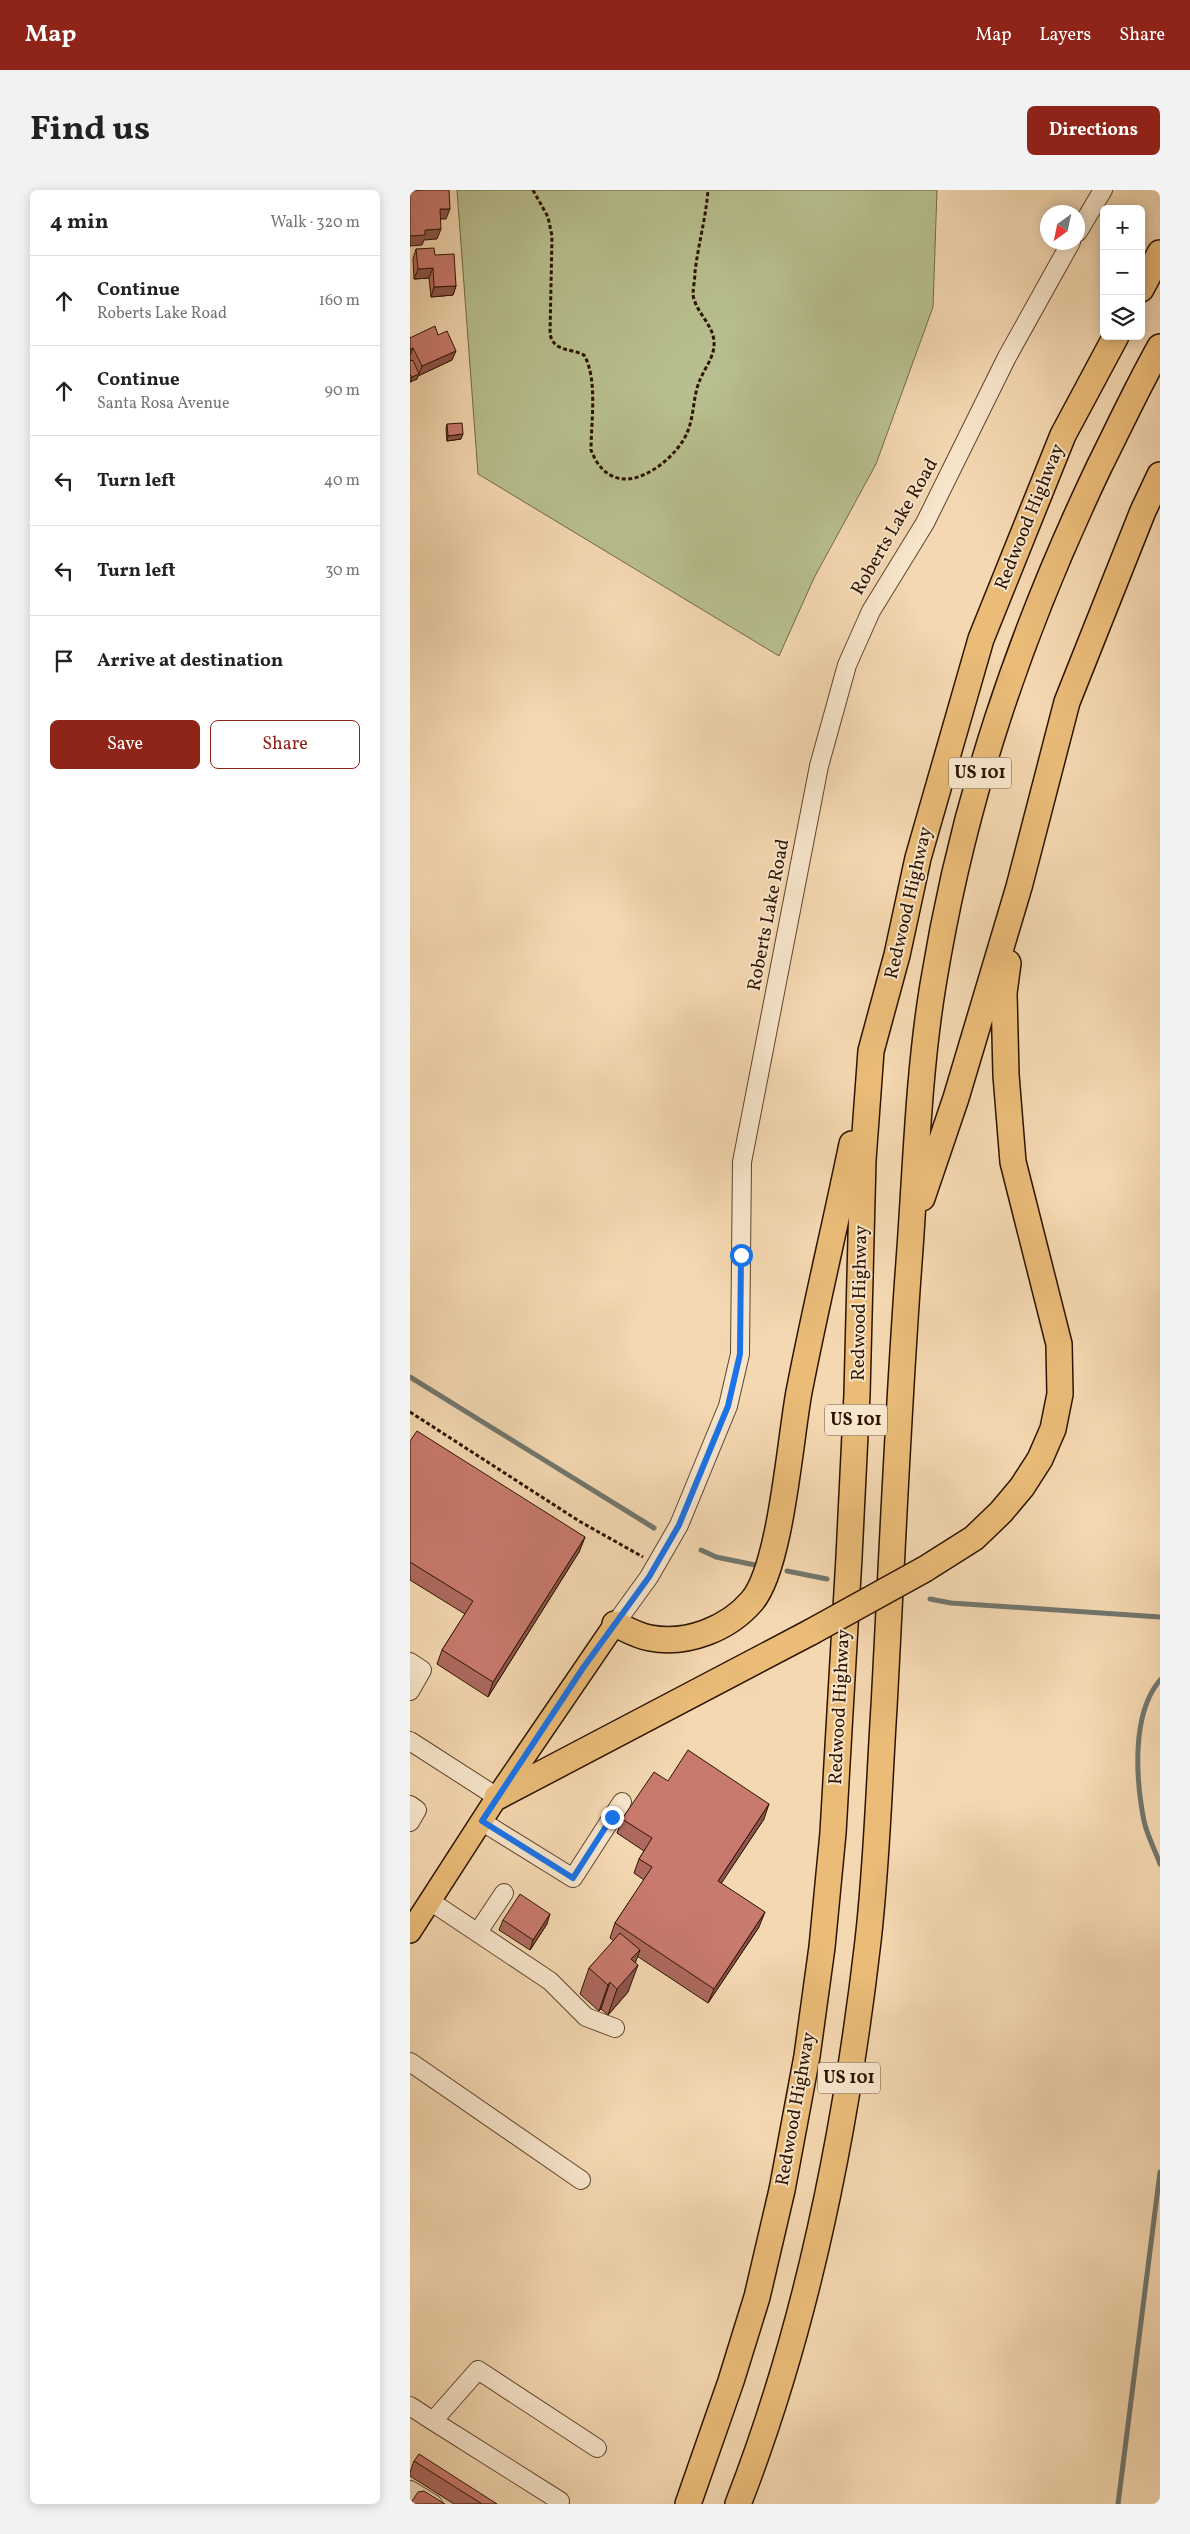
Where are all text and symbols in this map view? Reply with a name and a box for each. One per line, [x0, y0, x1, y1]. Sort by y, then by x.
text: Map [25, 18, 76, 52]
text: Map [975, 23, 1011, 48]
text: Layers [1039, 23, 1091, 48]
text: Share [1119, 23, 1165, 48]
text: Find us [30, 106, 150, 154]
button: Directions [1027, 106, 1160, 155]
north arrow [1040, 205, 1085, 250]
map controls [1100, 205, 1145, 340]
button: + [1100, 205, 1145, 250]
text: 4 min [50, 208, 109, 237]
text: Walk · 320 m [270, 212, 360, 234]
button: − [1100, 250, 1145, 295]
text: Continue [97, 277, 180, 303]
icon: ahead [50, 287, 78, 315]
text: 160 m [319, 290, 360, 312]
button: layers [1100, 295, 1145, 340]
text: Roberts Lake Road [97, 303, 227, 325]
text: Continue [97, 367, 180, 393]
icon: ahead [50, 377, 78, 405]
text: 90 m [324, 380, 360, 402]
text: Santa Rosa Avenue [97, 393, 230, 415]
street label: Redwood Highway [989, 440, 1071, 594]
street label: Roberts Lake Road [845, 454, 945, 600]
icon: left [50, 467, 78, 495]
text: Turn left [97, 468, 176, 494]
text: 40 m [324, 470, 360, 492]
icon: left [50, 557, 78, 585]
text: Turn left [97, 558, 176, 584]
text: 30 m [325, 560, 360, 582]
icon: arrive [50, 647, 78, 675]
text: Arrive at destination [97, 648, 283, 674]
button: Save [50, 720, 200, 769]
button: Share [210, 720, 360, 769]
road number: US 101 [949, 758, 1011, 788]
street label: Redwood Highway [879, 824, 939, 982]
street label: Roberts Lake Road [742, 837, 796, 993]
street label: Redwood Highway [846, 1225, 874, 1381]
route start [730, 1244, 753, 1267]
road number: US 101 [825, 1404, 887, 1436]
street label: Redwood Highway [823, 1629, 857, 1785]
route end [601, 1806, 624, 1829]
street label: Redwood Highway [770, 2030, 822, 2188]
road number: US 101 [818, 2062, 880, 2094]

